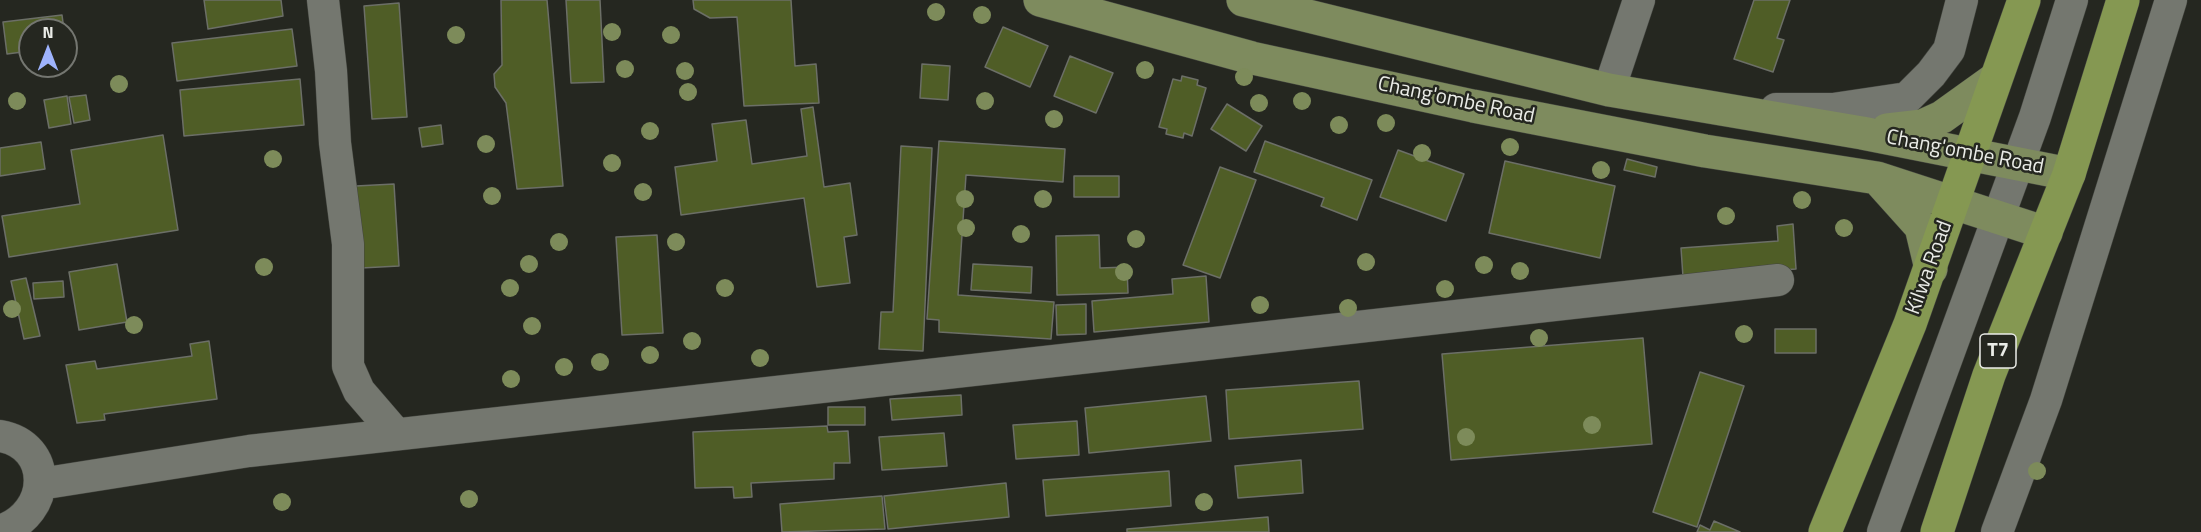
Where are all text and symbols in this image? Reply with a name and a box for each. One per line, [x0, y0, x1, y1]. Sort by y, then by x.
north arrow [18, 18, 78, 78]
text: N [42, 20, 54, 44]
street label: Chang'ombe Road [1375, 72, 1537, 130]
street label: Chang'ombe Road [1884, 125, 2046, 181]
street label: Kilwa Road [1901, 218, 1959, 318]
road number: T7 [1980, 334, 2016, 368]

